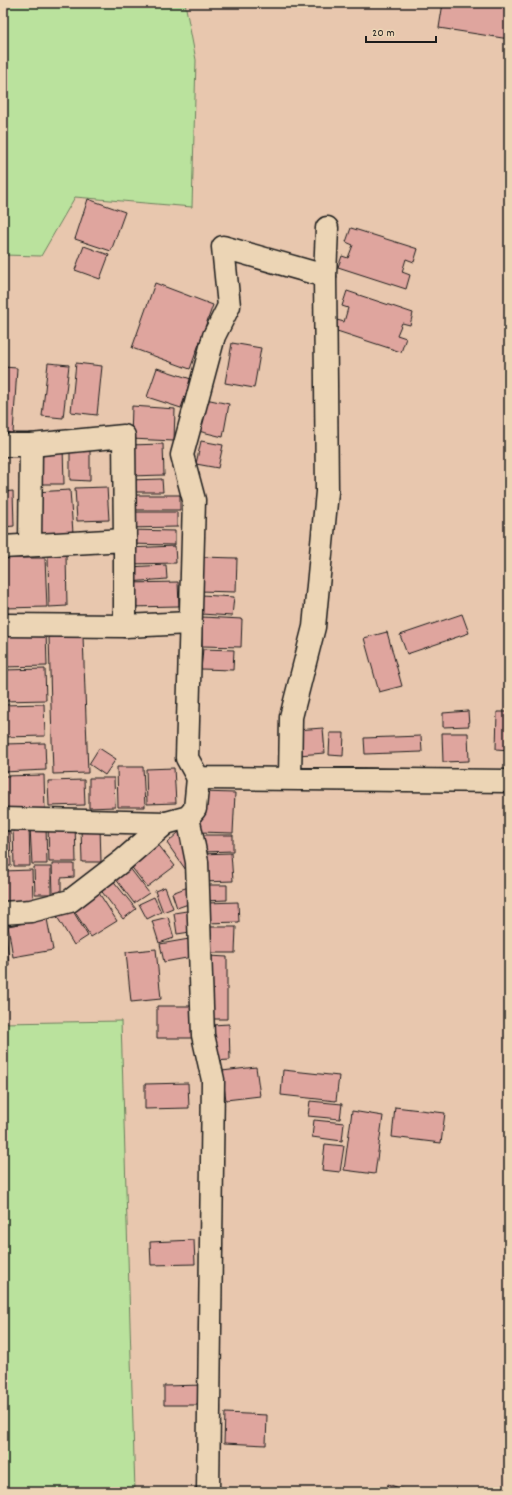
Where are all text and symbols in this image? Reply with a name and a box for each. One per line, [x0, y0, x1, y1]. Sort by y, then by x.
scale bar [366, 18, 436, 44]
text: 20 m [372, 25, 395, 42]

